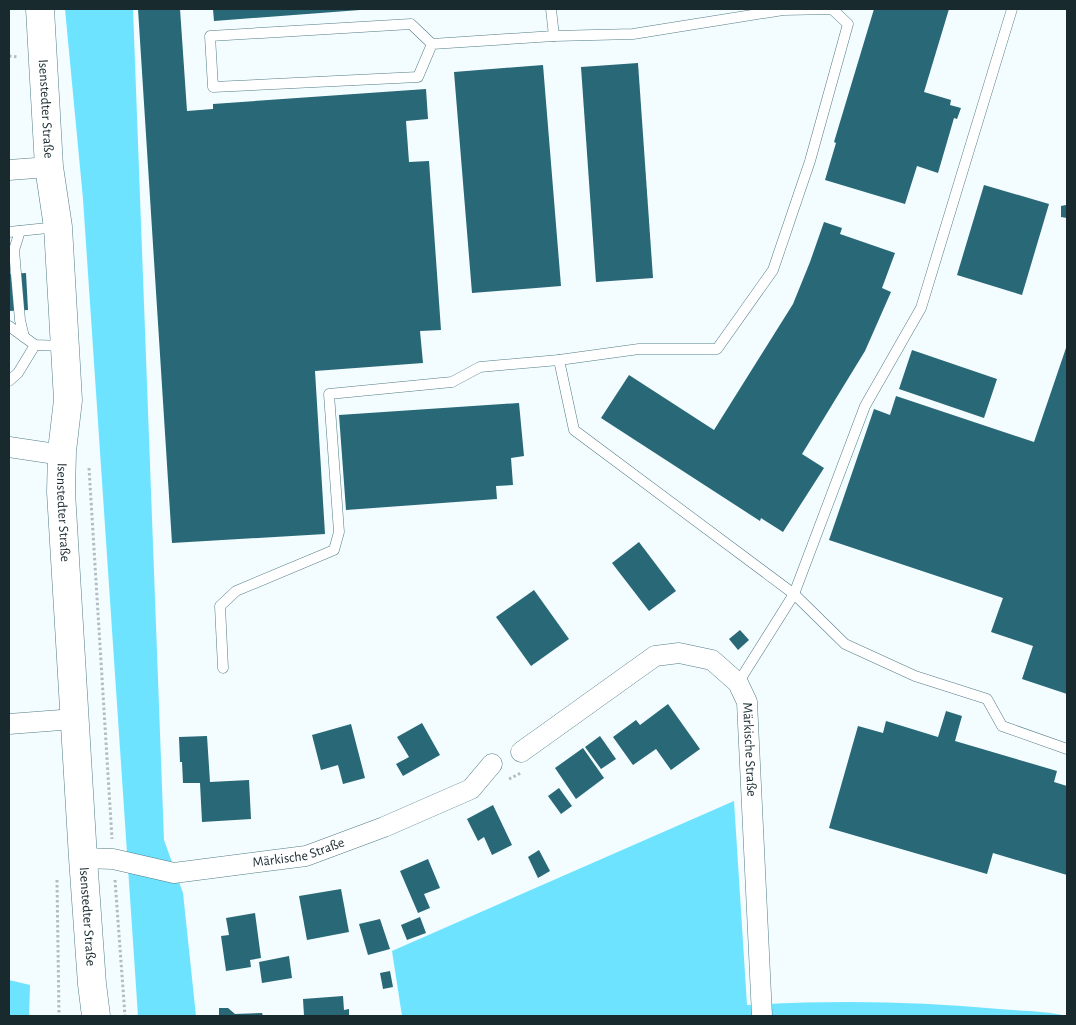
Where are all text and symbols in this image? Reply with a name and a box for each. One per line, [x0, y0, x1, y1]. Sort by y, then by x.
street label: Isenstedter Straße [36, 59, 56, 159]
street label: Isenstedter Straße [54, 463, 72, 562]
street label: Märkische Straße [740, 702, 759, 797]
street label: Märkische Straße [252, 835, 346, 870]
street label: Isenstedter Straße [77, 867, 98, 967]

